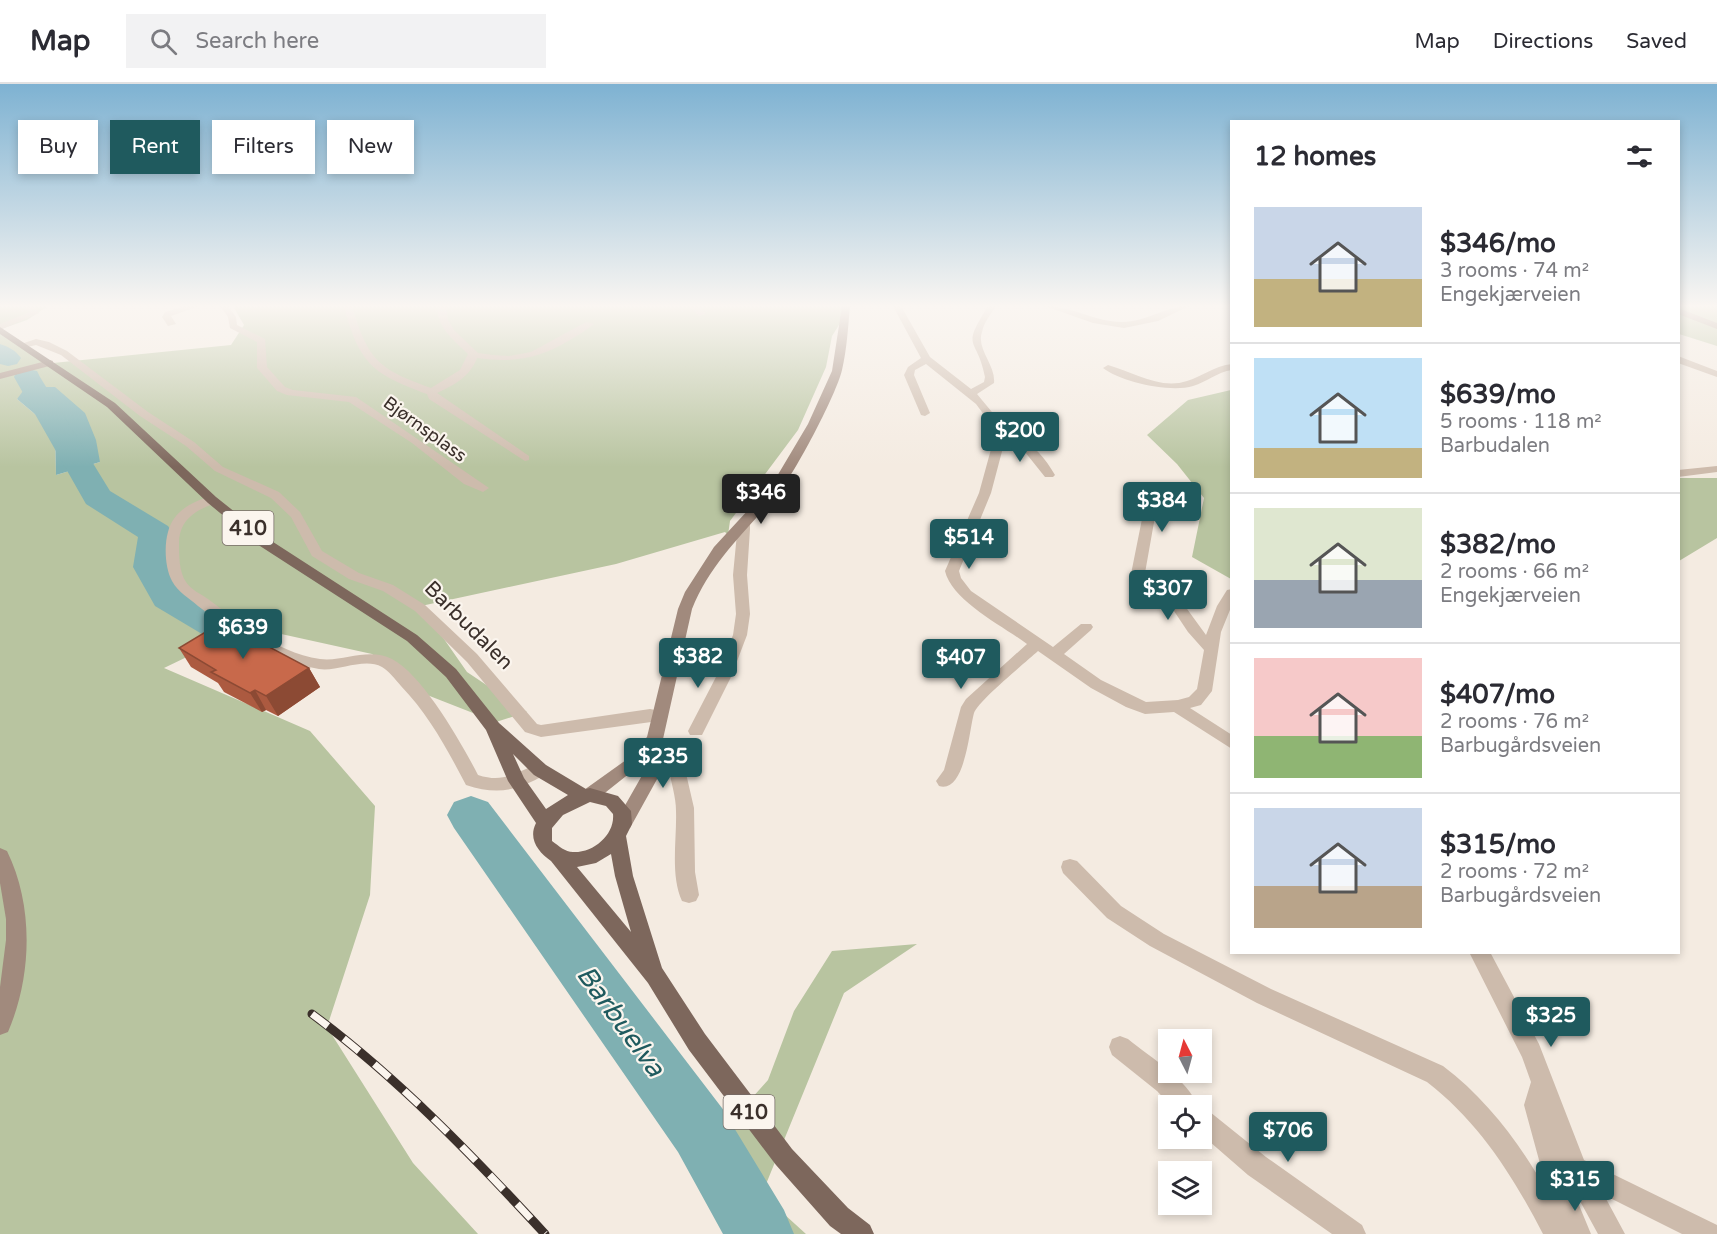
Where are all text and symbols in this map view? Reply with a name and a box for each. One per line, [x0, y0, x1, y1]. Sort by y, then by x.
search box [126, 14, 546, 68]
text: Map [30, 24, 90, 58]
icon: search [147, 25, 180, 58]
text: Search here [195, 28, 319, 54]
text: Map [1414, 29, 1460, 54]
text: Directions [1493, 29, 1593, 54]
text: Saved [1626, 29, 1687, 54]
chip: Buy [18, 120, 98, 174]
chip: Rent [110, 120, 200, 174]
chip: Filters [212, 120, 315, 174]
chip: New [327, 120, 414, 174]
icon: filters [1623, 140, 1656, 173]
text: 12 homes [1254, 141, 1376, 172]
text: $346/mo [1440, 228, 1556, 259]
icon: home [1302, 231, 1374, 303]
text: 3 rooms · 74 m² [1440, 259, 1589, 283]
text: Engekjærveien [1440, 283, 1581, 307]
text: $639/mo [1440, 379, 1556, 410]
icon: home [1302, 382, 1374, 454]
street label: Bjørnsplass [379, 391, 471, 467]
text: 5 rooms · 118 m² [1440, 410, 1602, 434]
pin: $200 [984, 412, 1056, 463]
text: $200 [995, 419, 1045, 443]
text: Barbudalen [1440, 434, 1550, 458]
pin: $346 [725, 474, 797, 525]
text: $346 [736, 481, 786, 505]
pin: $384 [1126, 482, 1198, 533]
text: $384 [1137, 489, 1187, 513]
road number: 410 [222, 511, 274, 545]
pin: $514 [933, 519, 1005, 570]
text: $514 [944, 526, 994, 550]
text: $382/mo [1440, 529, 1556, 560]
icon: home [1302, 532, 1374, 604]
text: 2 rooms · 66 m² [1440, 560, 1589, 584]
pin: $307 [1132, 570, 1204, 621]
street label: Barbudalen [419, 576, 518, 675]
text: $307 [1143, 577, 1193, 601]
text: Engekjærveien [1440, 584, 1581, 608]
pin: $639 [207, 609, 279, 660]
text: $639 [218, 616, 268, 640]
pin: $382 [662, 638, 734, 689]
pin: $407 [925, 639, 997, 690]
text: $382 [673, 645, 723, 669]
text: $407 [936, 646, 986, 670]
text: $407/mo [1440, 679, 1555, 710]
icon: home [1302, 682, 1374, 754]
text: 2 rooms · 76 m² [1440, 710, 1589, 734]
text: Barbugårdsveien [1440, 734, 1601, 758]
pin: $235 [627, 738, 699, 789]
text: $235 [638, 745, 688, 769]
text: $315/mo [1440, 829, 1556, 860]
icon: home [1302, 832, 1374, 904]
text: 2 rooms · 72 m² [1440, 860, 1589, 884]
text: Barbugårdsveien [1440, 884, 1601, 908]
water label: Barbuelva [569, 959, 672, 1084]
pin: $325 [1515, 997, 1587, 1048]
text: $325 [1526, 1004, 1576, 1028]
north arrow [1158, 1029, 1212, 1083]
map controls [1158, 1029, 1212, 1215]
road number: 410 [724, 1095, 774, 1129]
button: locate [1158, 1095, 1212, 1149]
pin: $706 [1252, 1112, 1324, 1163]
text: $706 [1263, 1119, 1313, 1143]
button: layers [1158, 1161, 1212, 1215]
pin: $315 [1539, 1161, 1611, 1212]
text: $315 [1550, 1168, 1600, 1192]

